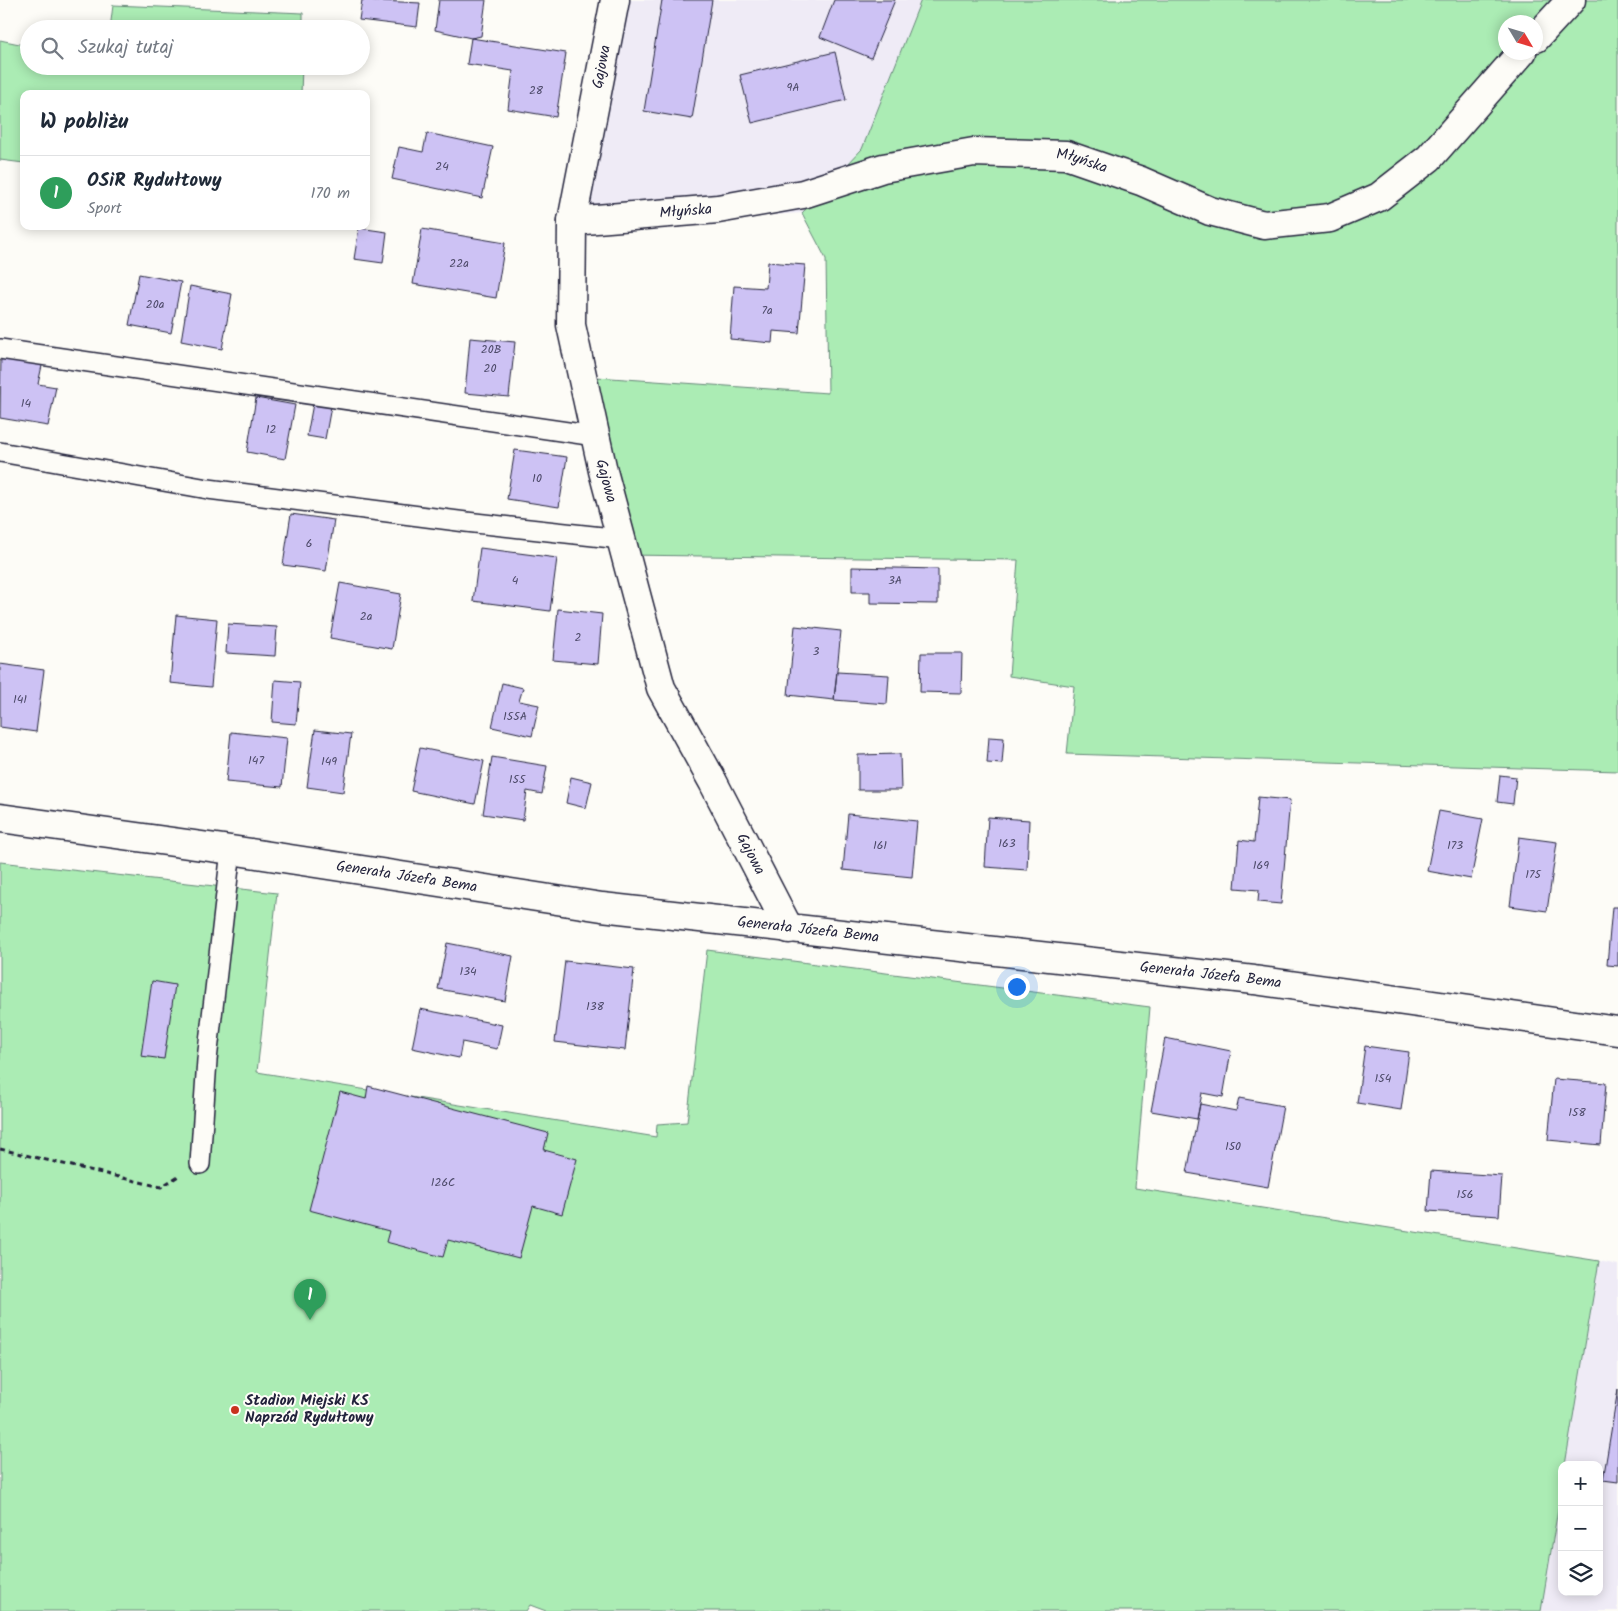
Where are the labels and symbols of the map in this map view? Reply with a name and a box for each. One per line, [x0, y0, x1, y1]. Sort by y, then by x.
north arrow [1498, 15, 1543, 60]
street label: Gajowa [586, 43, 618, 91]
house number: 9A [786, 78, 800, 97]
house number: 28 [529, 81, 544, 100]
street label: Młyńska [1056, 143, 1111, 180]
house number: 24 [435, 157, 449, 176]
street label: Młyńska [658, 198, 713, 226]
house number: 22a [449, 254, 469, 273]
house number: 20a [146, 295, 165, 314]
house number: 7a [761, 301, 773, 320]
house number: 20B [481, 340, 501, 359]
house number: 20 [484, 359, 496, 378]
house number: 14 [21, 394, 32, 413]
house number: 12 [266, 420, 276, 439]
street label: Gajowa [589, 457, 623, 505]
house number: 10 [532, 469, 542, 488]
house number: 6 [306, 534, 312, 553]
house number: 4 [512, 571, 519, 590]
house number: 3A [888, 571, 902, 590]
house number: 2a [360, 607, 373, 626]
house number: 2 [575, 628, 582, 647]
house number: 3 [813, 642, 820, 661]
house number: 141 [13, 690, 27, 709]
house number: 155A [503, 707, 527, 726]
house number: 147 [248, 751, 264, 770]
house number: 149 [321, 752, 337, 771]
house number: 155 [509, 770, 527, 789]
street label: Gajowa [730, 829, 771, 879]
house number: 163 [998, 834, 1016, 853]
house number: 161 [873, 836, 887, 855]
house number: 173 [1447, 836, 1463, 855]
street label: Generała Józefa Bema [335, 854, 479, 900]
house number: 169 [1253, 856, 1269, 875]
house number: 175 [1525, 865, 1542, 884]
street label: Generała Józefa Bema [736, 910, 880, 950]
street label: Generała Józefa Bema [1139, 955, 1283, 996]
house number: 134 [459, 962, 477, 981]
your location [1004, 974, 1030, 1000]
house number: 138 [586, 997, 605, 1016]
house number: 154 [1375, 1069, 1392, 1088]
house number: 158 [1568, 1103, 1586, 1122]
house number: 150 [1225, 1137, 1241, 1156]
house number: 126C [431, 1173, 455, 1192]
house number: 156 [1457, 1185, 1473, 1204]
pin: 1 [294, 1279, 326, 1320]
place label: Stadion Miejski KS Naprzód Rydułtowy [245, 1389, 374, 1430]
marker: Stadion Miejski KS Naprzód Rydułtowy [229, 1404, 241, 1416]

